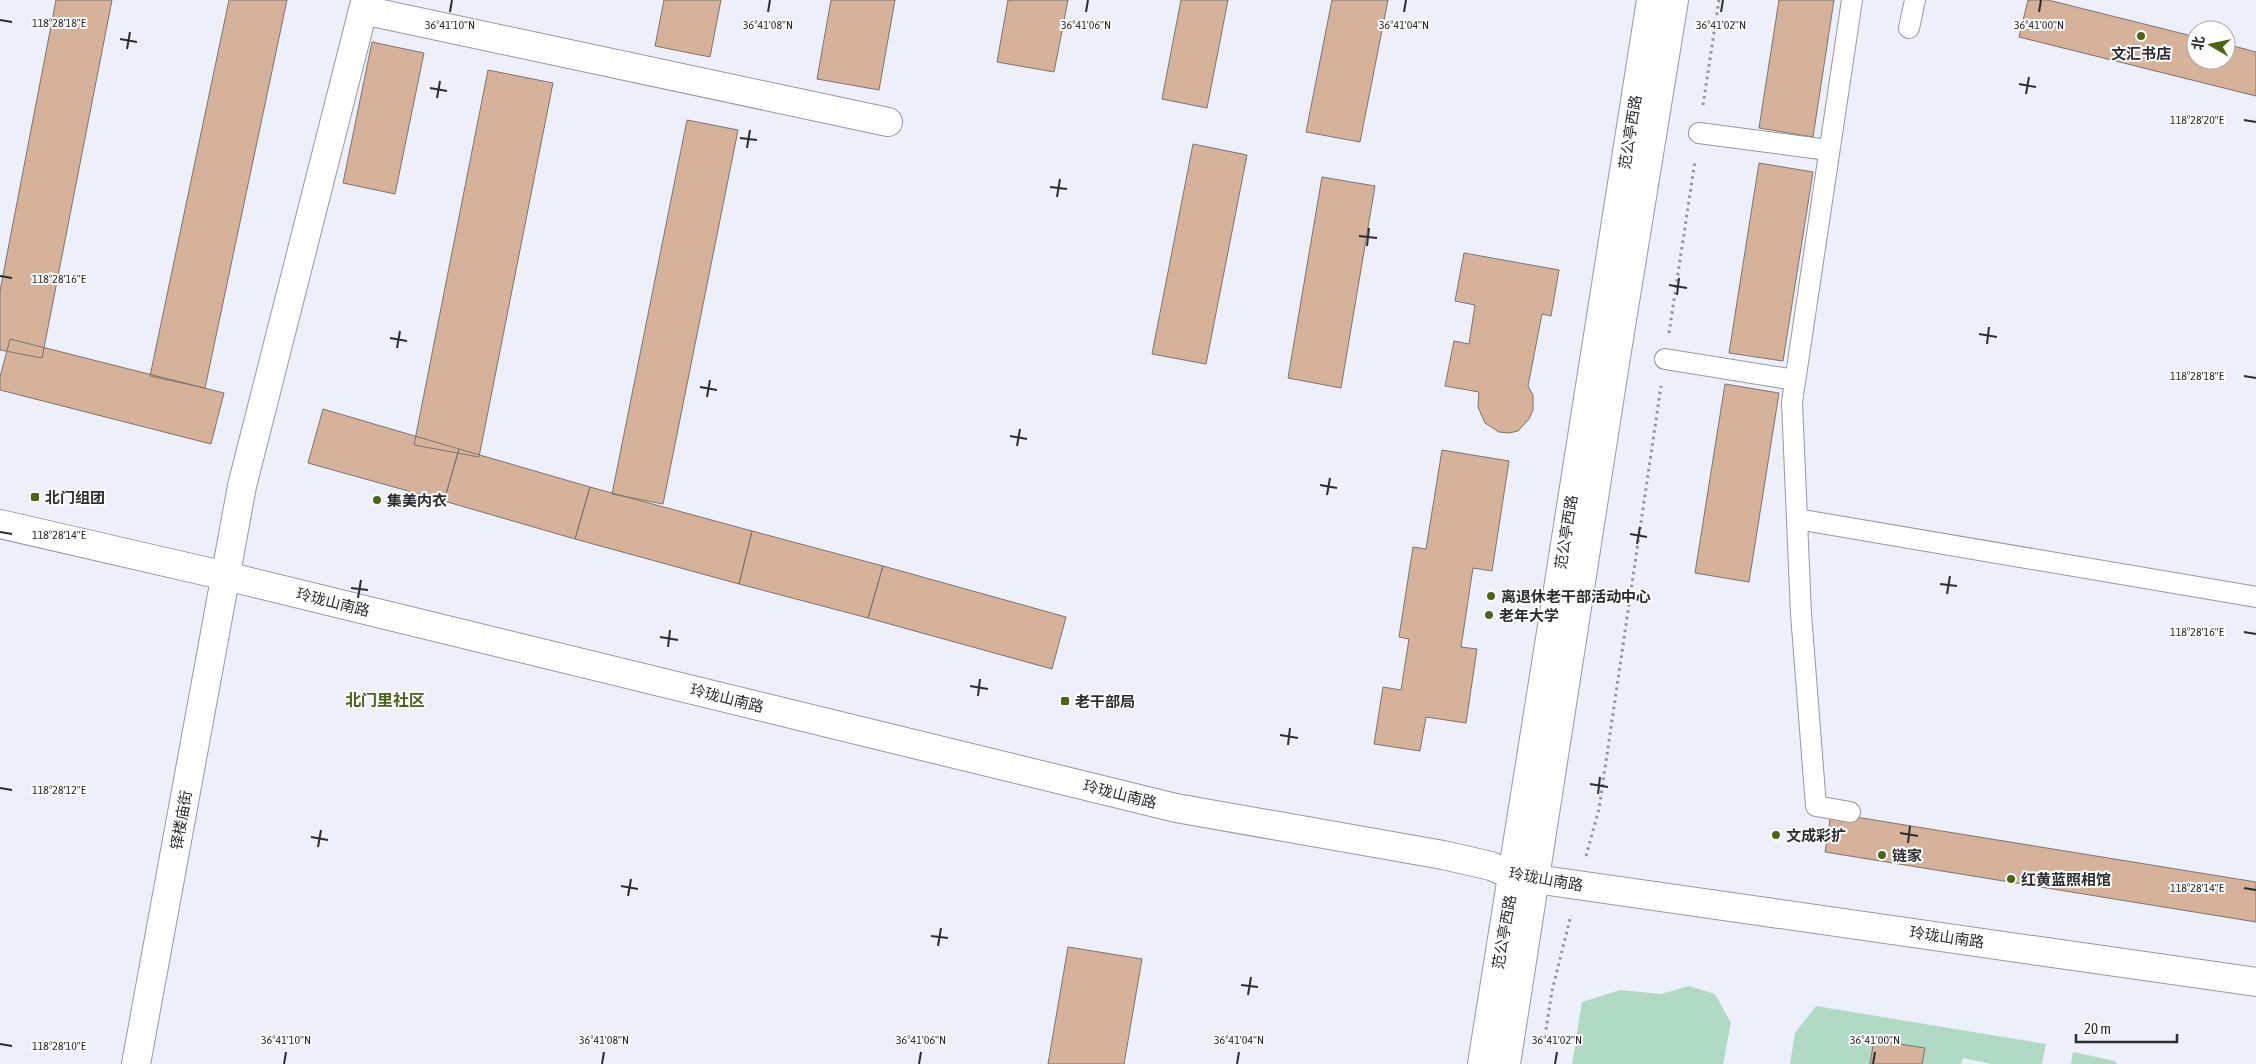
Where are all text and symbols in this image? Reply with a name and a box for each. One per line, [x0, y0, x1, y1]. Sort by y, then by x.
text: 118°28'18"E [32, 16, 86, 30]
text: 36°41'10"N [425, 18, 475, 32]
text: 36°41'08"N [743, 18, 793, 32]
text: 36°41'06"N [1061, 18, 1111, 32]
text: 36°41'04"N [1379, 18, 1429, 32]
text: 36°41'02"N [1696, 18, 1746, 32]
text: 36°41'00"N [2014, 18, 2064, 32]
north arrow [2186, 20, 2236, 70]
marker: 文汇书店 [2135, 30, 2147, 42]
text: 北 [2189, 35, 2207, 51]
place label: 文汇书店 [2111, 45, 2171, 62]
street label: 范公亭西路 [1616, 94, 1644, 170]
text: 118°28'20"E [2170, 113, 2224, 127]
text: 118°28'16"E [32, 272, 86, 286]
text: 118°28'18"E [2170, 369, 2224, 383]
place label: 北门组团 [45, 489, 105, 506]
marker: 北门组团 [29, 491, 41, 503]
place label: 集美内衣 [386, 492, 447, 509]
marker: 集美内衣 [371, 494, 383, 506]
street label: 范公亭西路 [1552, 494, 1580, 570]
text: 118°28'14"E [32, 528, 86, 542]
street label: 玲珑山南路 [295, 585, 371, 619]
place label: 离退休老干部活动中心 [1501, 588, 1651, 605]
marker: 离退休老干部活动中心 [1485, 590, 1497, 602]
place label: 老年大学 [1499, 607, 1559, 624]
marker: 老年大学 [1483, 609, 1495, 621]
text: 118°28'16"E [2170, 625, 2224, 639]
street label: 玲珑山南路 [689, 681, 765, 715]
district label: 北门里社区 [345, 691, 425, 709]
place label: 老干部局 [1075, 693, 1135, 710]
marker: 老干部局 [1059, 695, 1071, 707]
street label: 玲珑山南路 [1082, 777, 1158, 811]
text: 118°28'12"E [32, 783, 86, 797]
street label: 铎楼庙街 [167, 789, 195, 851]
place label: 文成彩扩 [1786, 827, 1846, 844]
marker: 文成彩扩 [1770, 829, 1782, 841]
place label: 链家 [1892, 847, 1922, 864]
marker: 链家 [1876, 849, 1888, 861]
street label: 玲珑山南路 [1508, 864, 1584, 894]
place label: 红黄蓝照相馆 [2021, 871, 2111, 888]
marker: 红黄蓝照相馆 [2005, 873, 2017, 885]
text: 118°28'14"E [2170, 881, 2224, 895]
street label: 范公亭西路 [1489, 894, 1519, 970]
street label: 玲珑山南路 [1909, 923, 1985, 951]
scale bar [2076, 1012, 2177, 1044]
text: 20 m [2084, 1020, 2111, 1037]
text: 36°41'10"N [261, 1033, 311, 1047]
text: 36°41'08"N [579, 1033, 629, 1047]
text: 36°41'06"N [896, 1033, 946, 1047]
text: 36°41'04"N [1214, 1033, 1264, 1047]
text: 36°41'02"N [1532, 1033, 1582, 1047]
text: 36°41'00"N [1850, 1033, 1900, 1047]
text: 118°28'10"E [32, 1039, 86, 1053]

